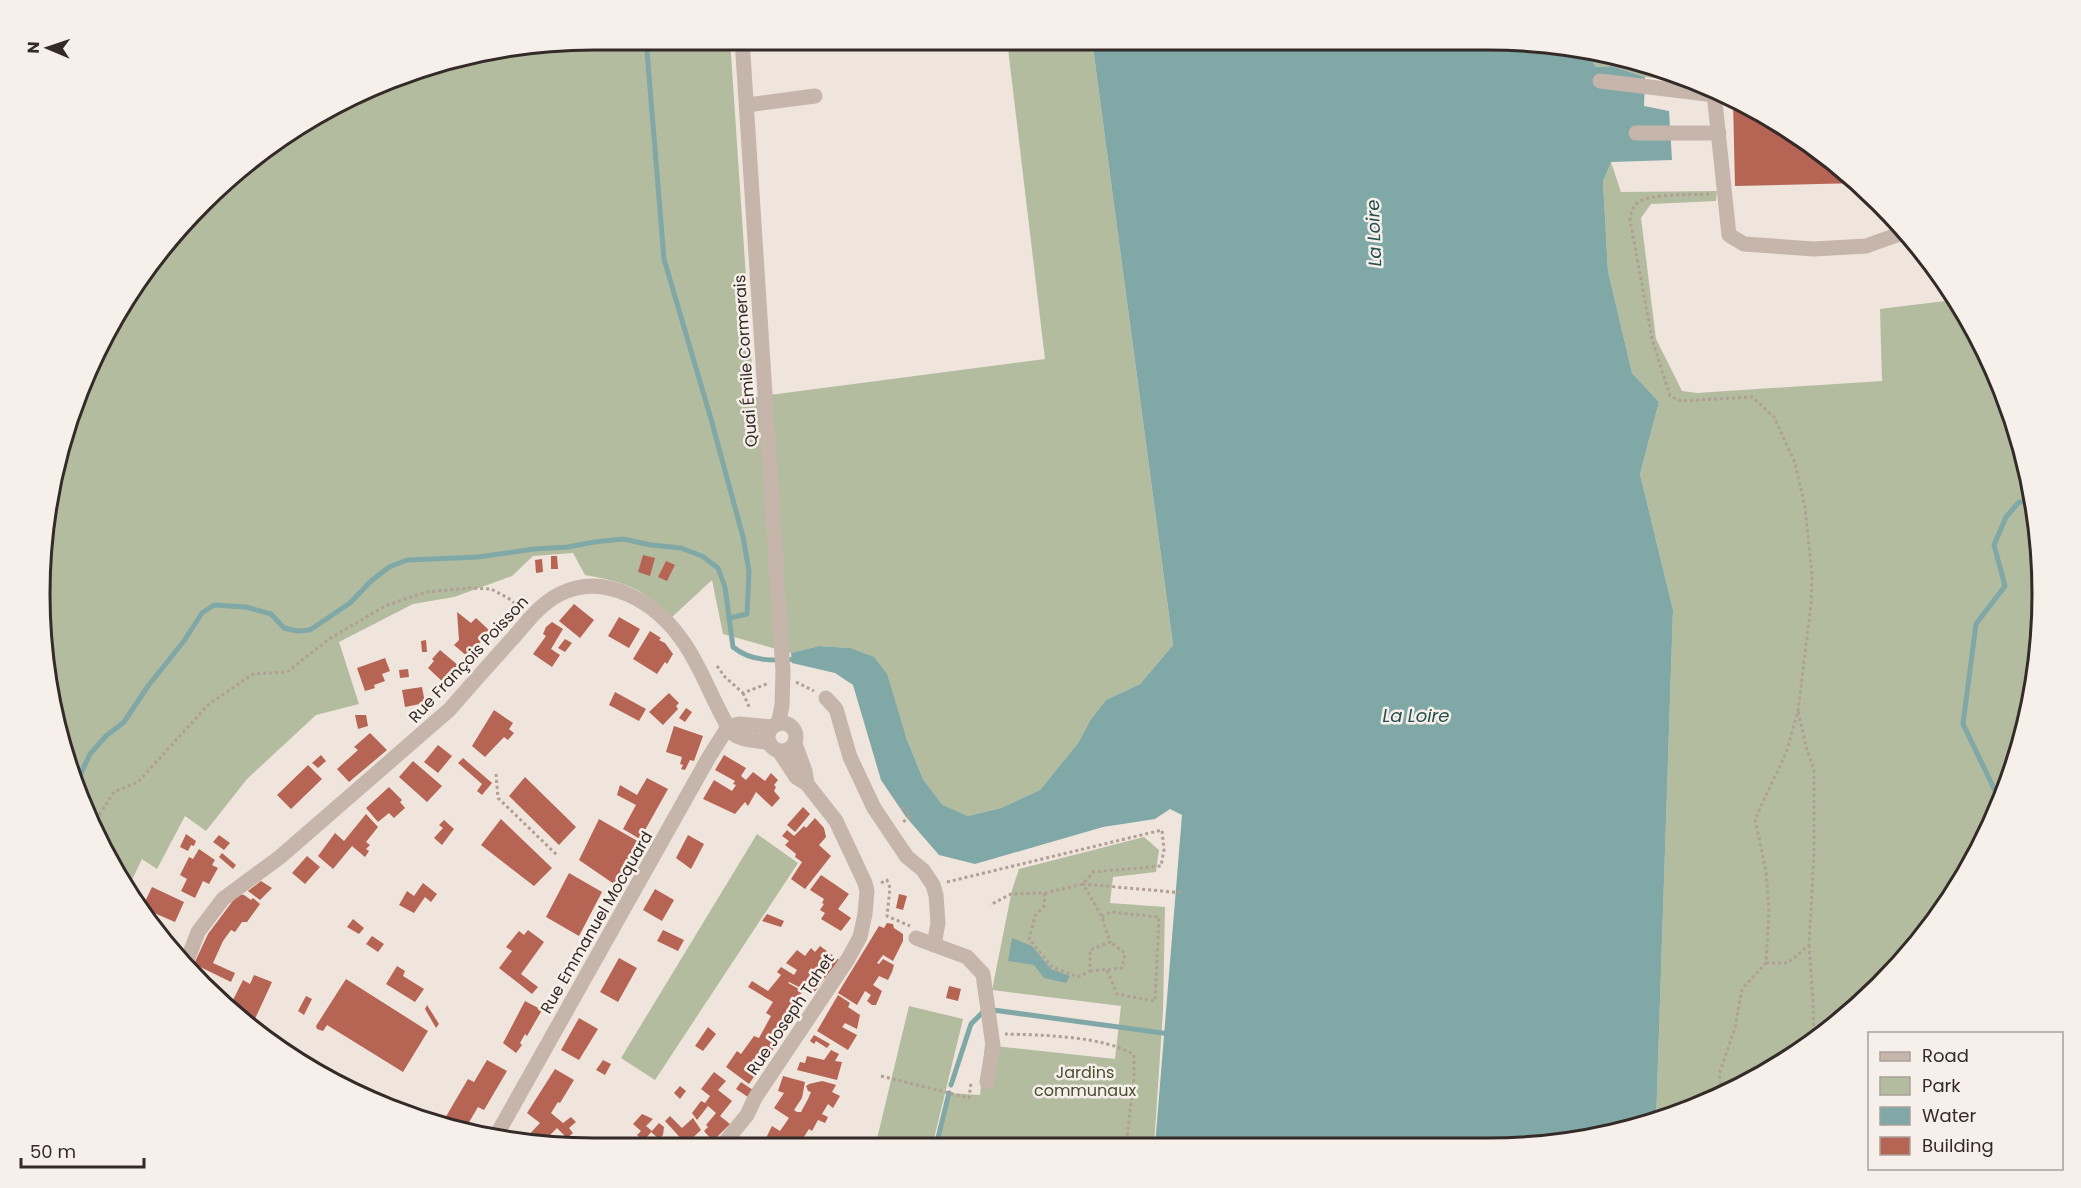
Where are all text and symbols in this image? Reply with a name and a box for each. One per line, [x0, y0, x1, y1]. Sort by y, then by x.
north arrow [18, 18, 78, 78]
text: N [22, 41, 45, 54]
water label: La Loire [1360, 199, 1387, 267]
street label: Quai Émile Cormerais [728, 274, 763, 448]
street label: Rue François Poisson [403, 591, 534, 728]
water label: La Loire [1383, 703, 1449, 728]
street label: Rue Emmanuel Mocquard [535, 827, 658, 1018]
street label: Rue Joseph Tahet [741, 949, 840, 1080]
legend [1868, 1032, 2063, 1170]
text: Road [1922, 1043, 1969, 1068]
park label: Jardins communaux [1034, 1061, 1136, 1102]
text: Park [1922, 1073, 1961, 1098]
text: Water [1922, 1103, 1976, 1128]
scale bar [21, 1131, 144, 1169]
text: Building [1922, 1133, 1994, 1158]
text: 50 m [30, 1139, 76, 1164]

